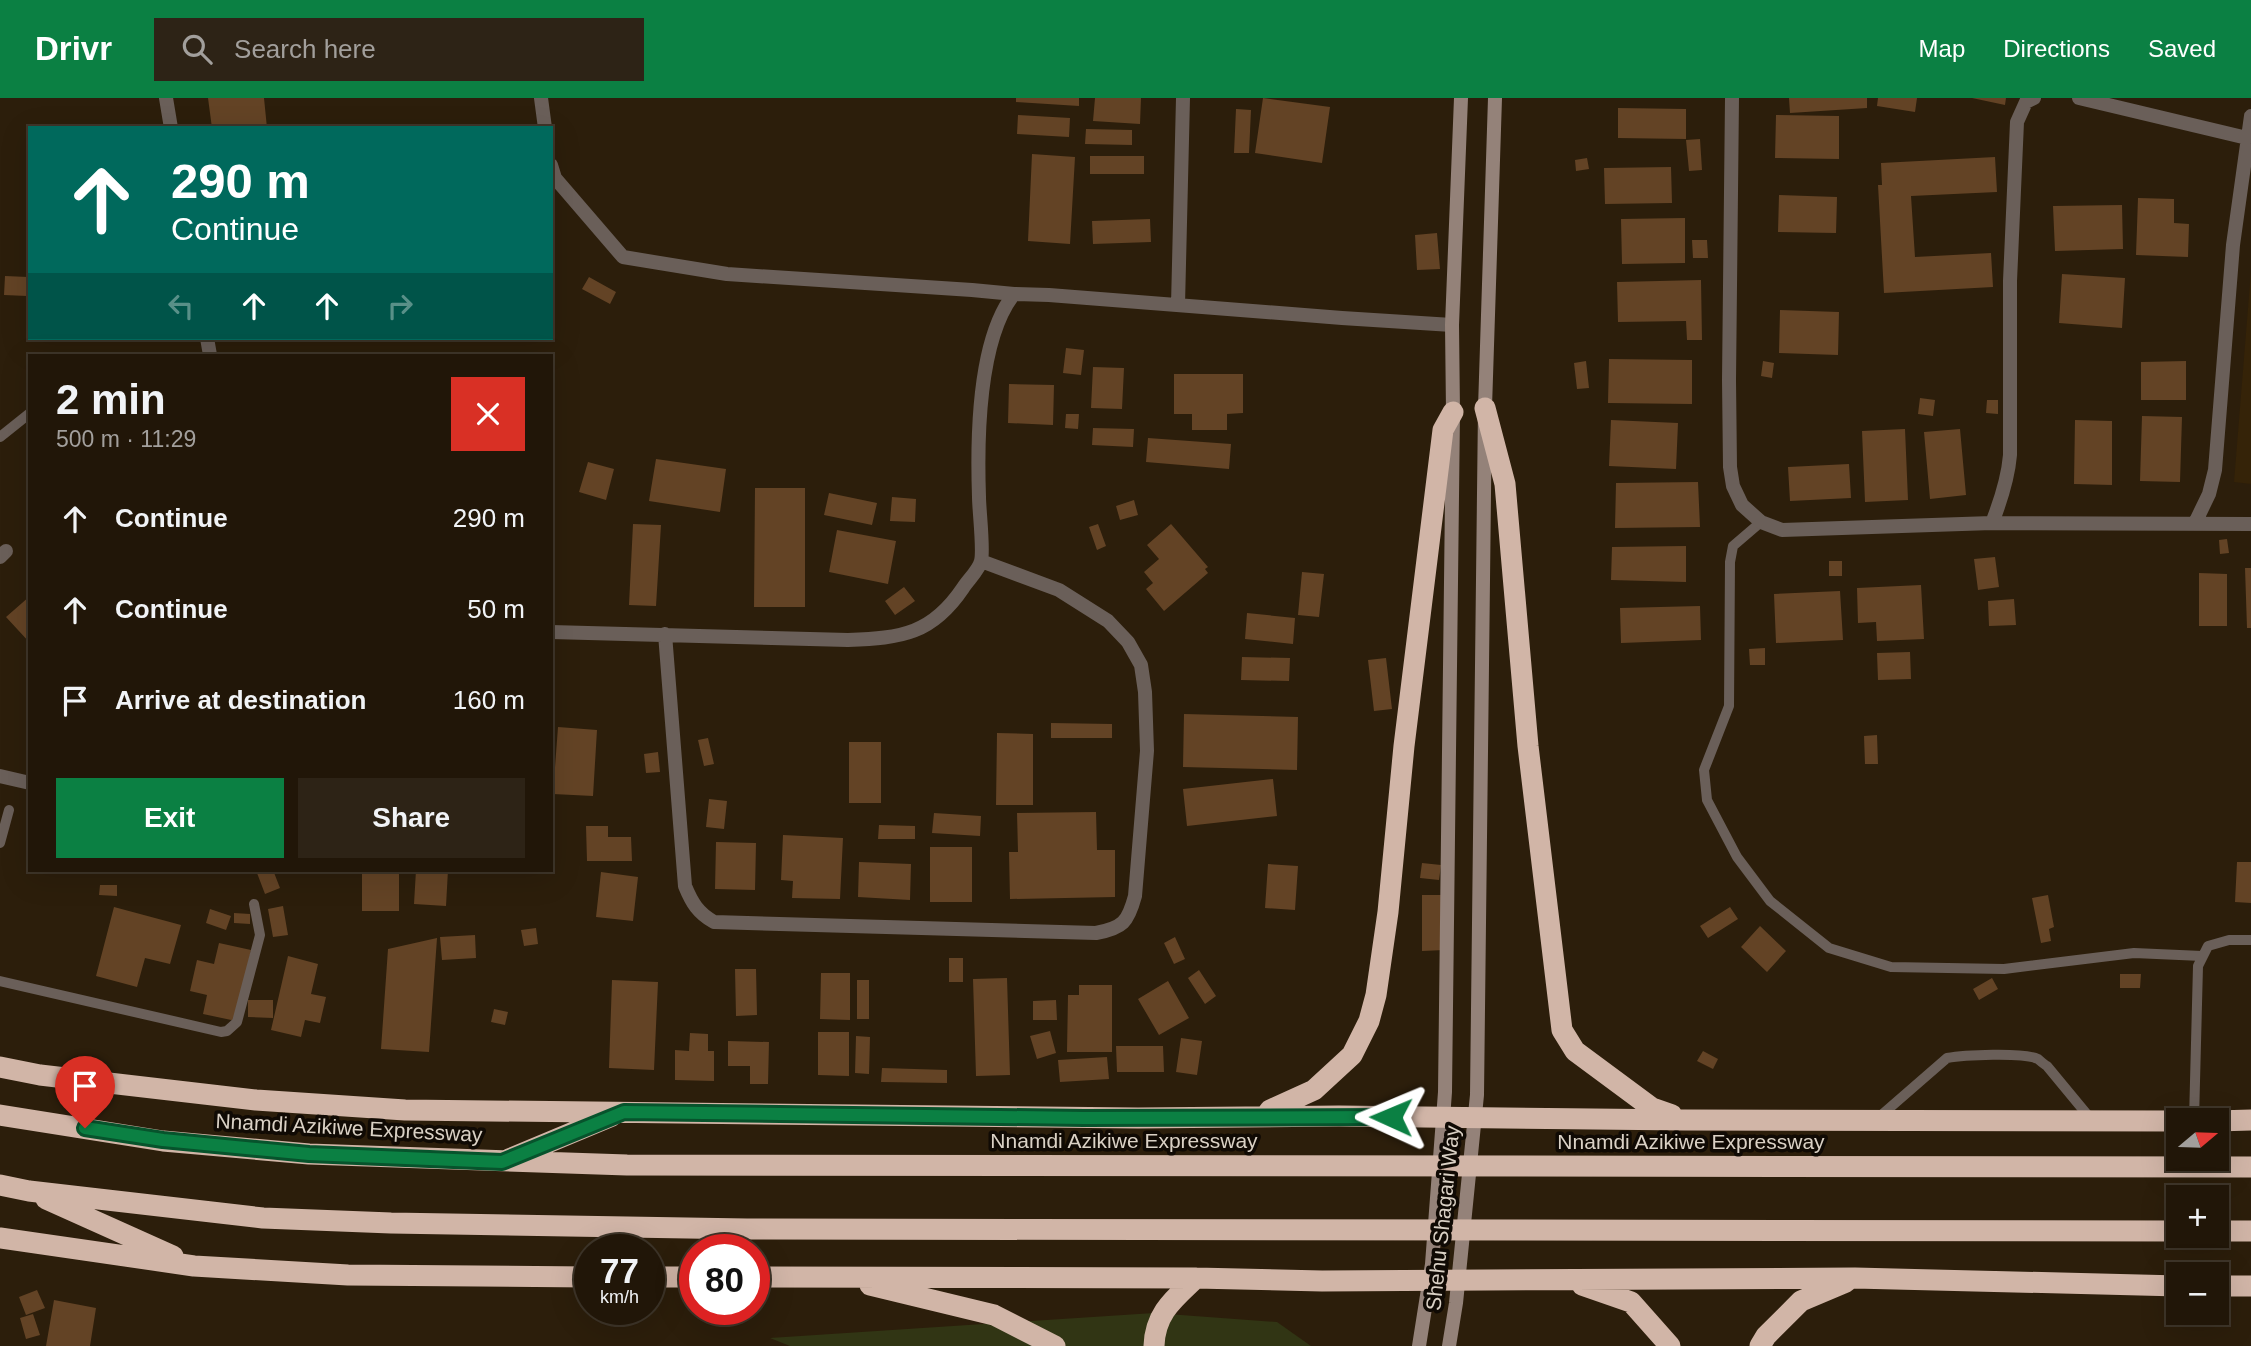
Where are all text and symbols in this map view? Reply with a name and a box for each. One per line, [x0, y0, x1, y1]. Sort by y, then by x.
search box [154, 18, 644, 81]
text: Drivr [35, 30, 112, 67]
icon: search [178, 30, 216, 68]
text: Search here [234, 34, 376, 64]
text: Map [1919, 35, 1965, 62]
text: Directions [2003, 35, 2110, 62]
text: Saved [2148, 35, 2216, 62]
icon: ahead [56, 154, 147, 245]
text: 290 m [171, 154, 310, 208]
text: Continue [171, 211, 299, 247]
icon: left [162, 287, 200, 325]
icon: ahead [235, 287, 273, 325]
icon: ahead [308, 287, 346, 325]
icon: right [381, 287, 419, 325]
text: 2 min [56, 376, 166, 423]
button: close [451, 377, 525, 451]
text: 500 m · 11:29 [56, 426, 196, 452]
icon: ahead [56, 500, 94, 538]
text: Continue [115, 503, 228, 533]
text: 290 m [453, 503, 525, 533]
icon: ahead [56, 591, 94, 629]
text: Continue [115, 594, 228, 624]
text: 50 m [467, 594, 525, 624]
icon: arrive [56, 682, 94, 720]
text: Arrive at destination [115, 685, 366, 715]
text: 160 m [453, 685, 525, 715]
button: Exit [56, 778, 284, 858]
button: Share [298, 778, 525, 858]
pin [55, 1056, 115, 1128]
icon: arrive [66, 1067, 104, 1105]
position arrow [1354, 1080, 1428, 1154]
north arrow [2166, 1108, 2230, 1171]
map controls [2166, 1108, 2229, 1325]
street label: Nnamdi Azikiwe Expressway [215, 1109, 484, 1146]
street label: Shehu Shagari Way [1421, 1124, 1464, 1312]
street label: Nnamdi Azikiwe Expressway [990, 1129, 1258, 1152]
street label: Nnamdi Azikiwe Expressway [1557, 1130, 1825, 1153]
button: + [2166, 1185, 2229, 1248]
speed limit sign: 80 [679, 1234, 770, 1325]
text: 77 [600, 1251, 639, 1290]
button: − [2166, 1262, 2229, 1325]
text: km/h [600, 1287, 639, 1307]

